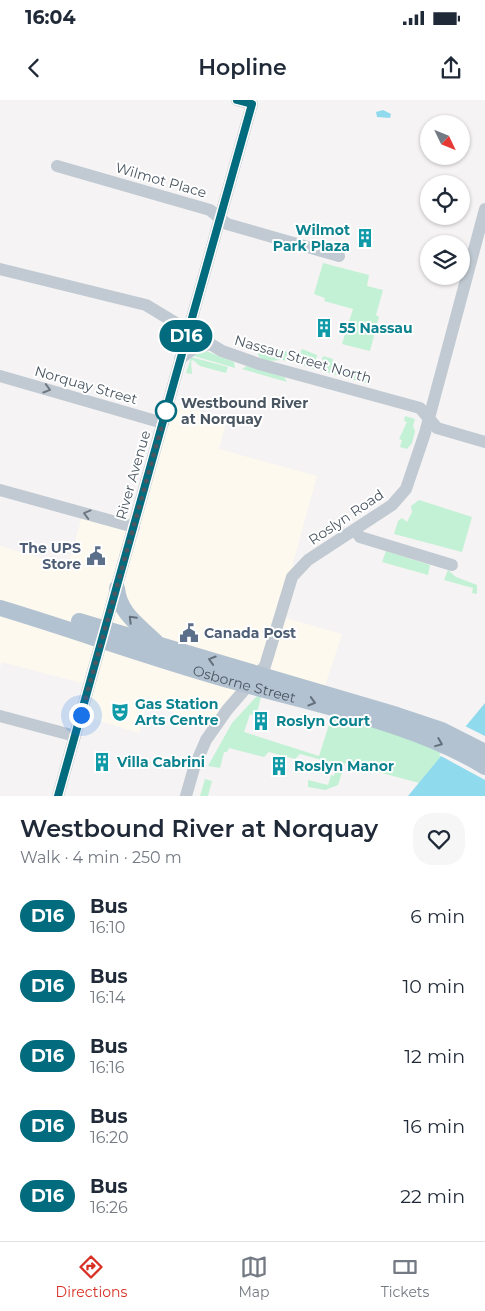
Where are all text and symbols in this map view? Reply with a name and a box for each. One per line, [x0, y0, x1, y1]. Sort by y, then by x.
text: 16:04 [25, 6, 76, 29]
icon: back [20, 54, 48, 82]
text: Hopline [198, 54, 287, 81]
icon: share [437, 54, 465, 82]
north arrow [420, 115, 470, 165]
map controls [420, 115, 470, 285]
street label: Wilmot Place [113, 158, 209, 202]
button: locate [420, 175, 470, 225]
place label: Wilmot Park Plaza [273, 221, 350, 255]
building icon: Wilmot Park Plaza [354, 227, 376, 249]
button: layers [420, 235, 470, 285]
building icon: 55 Nassau [313, 317, 335, 339]
place label: 55 Nassau [339, 319, 413, 337]
line badge: D16 [157, 320, 215, 352]
text: D16 [169, 325, 203, 347]
street label: Nassau Street North [232, 331, 374, 387]
street label: Norquay Street [33, 362, 140, 408]
one-way arrow [42, 384, 50, 394]
place label: Westbound River at Norquay [181, 394, 308, 428]
marker: Westbound River at Norquay [155, 400, 177, 422]
street label: River Avenue [112, 428, 154, 522]
street label: Roslyn Road [305, 485, 387, 549]
one-way arrow [83, 510, 92, 520]
place label: The UPS Store [20, 539, 81, 573]
public building icon: The UPS Store [85, 545, 107, 567]
one-way arrow [129, 615, 138, 624]
public building icon: Canada Post [178, 622, 200, 644]
place label: Canada Post [204, 624, 296, 642]
one-way arrow [209, 656, 217, 666]
street label: Osborne Street [191, 661, 298, 707]
place label: Gas Station Arts Centre [134, 695, 219, 729]
one-way arrow [308, 697, 316, 707]
theatre icon: Gas Station Arts Centre [109, 701, 131, 723]
your location [69, 703, 94, 728]
building icon: Roslyn Court [250, 710, 272, 732]
place label: Roslyn Court [276, 712, 370, 730]
one-way arrow [434, 738, 442, 748]
building icon: Villa Cabrini [91, 751, 113, 773]
place label: Villa Cabrini [116, 753, 205, 771]
building icon: Roslyn Manor [268, 755, 290, 777]
place label: Roslyn Manor [294, 757, 394, 775]
button: heart [413, 813, 465, 865]
text: Westbound River at Norquay [20, 814, 378, 843]
text: Walk · 4 min · 250 m [20, 848, 182, 867]
text: Bus [90, 895, 128, 918]
text: D16 [31, 905, 64, 927]
text: 6 min [410, 905, 465, 928]
text: 16:10 [90, 918, 125, 937]
text: Bus [90, 965, 128, 988]
text: D16 [31, 975, 64, 997]
text: 10 min [402, 975, 465, 998]
text: 16:14 [90, 988, 125, 1007]
text: Bus [90, 1035, 128, 1058]
text: D16 [31, 1045, 64, 1067]
text: 12 min [404, 1045, 465, 1068]
text: 16:16 [90, 1058, 124, 1077]
text: Bus [90, 1105, 128, 1128]
text: D16 [31, 1115, 64, 1137]
text: 16 min [403, 1115, 465, 1138]
text: 16:20 [90, 1128, 129, 1147]
text: Bus [90, 1175, 128, 1198]
text: D16 [31, 1185, 64, 1207]
text: 22 min [400, 1185, 465, 1208]
text: 16:26 [90, 1198, 128, 1217]
tab: Directions [56, 1253, 127, 1301]
tab: Map [238, 1253, 270, 1301]
tab: Tickets [381, 1253, 429, 1301]

